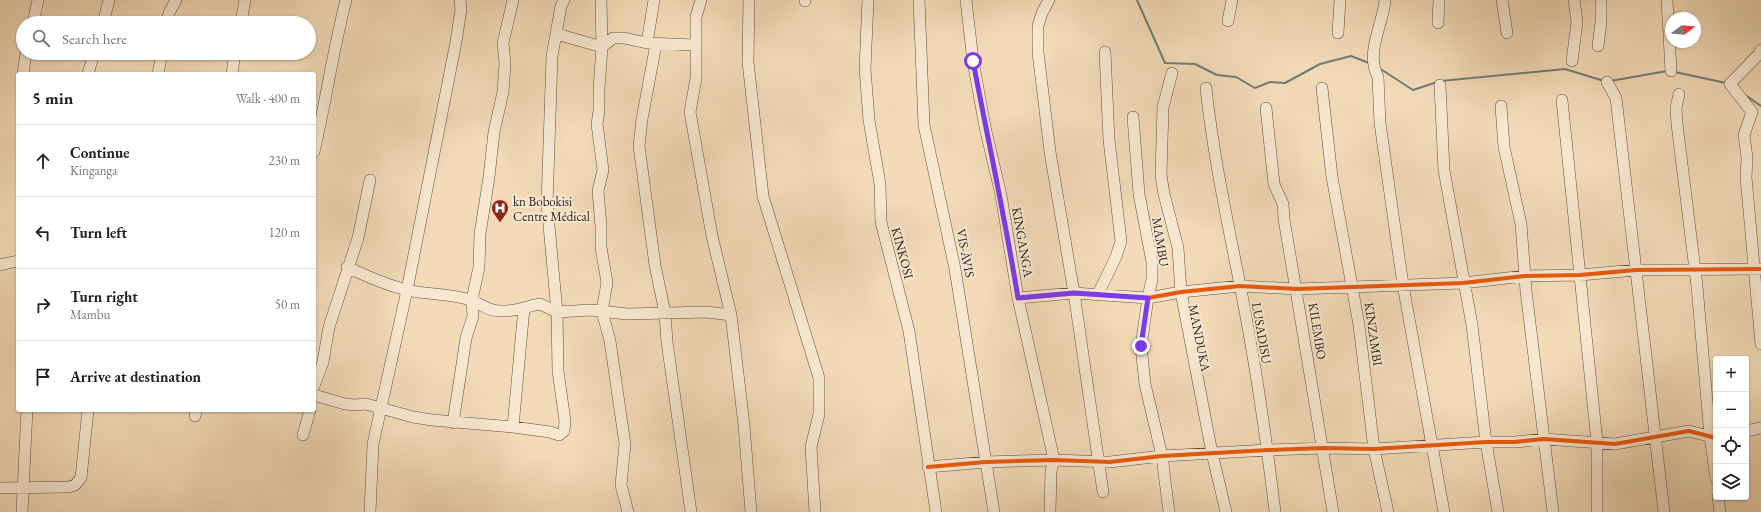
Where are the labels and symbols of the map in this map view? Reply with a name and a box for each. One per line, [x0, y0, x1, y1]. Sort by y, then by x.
north arrow [1665, 12, 1701, 48]
route start [964, 52, 982, 70]
place label: kn Bobokisi Centre Médical [513, 193, 590, 225]
hospital icon: kn Bobokisi Centre Médical [490, 198, 510, 223]
street label: KINGANGA [1008, 206, 1037, 279]
street label: MAMBU [1148, 216, 1173, 268]
street label: KINKOSI [887, 225, 918, 281]
street label: VIS-ÀVIS [952, 227, 979, 279]
street label: LUSADISU [1248, 301, 1275, 366]
street label: KILEMBO [1305, 301, 1330, 361]
street label: KINZAMBI [1361, 301, 1386, 368]
street label: MANDUKA [1185, 303, 1215, 374]
route end [1132, 337, 1150, 355]

